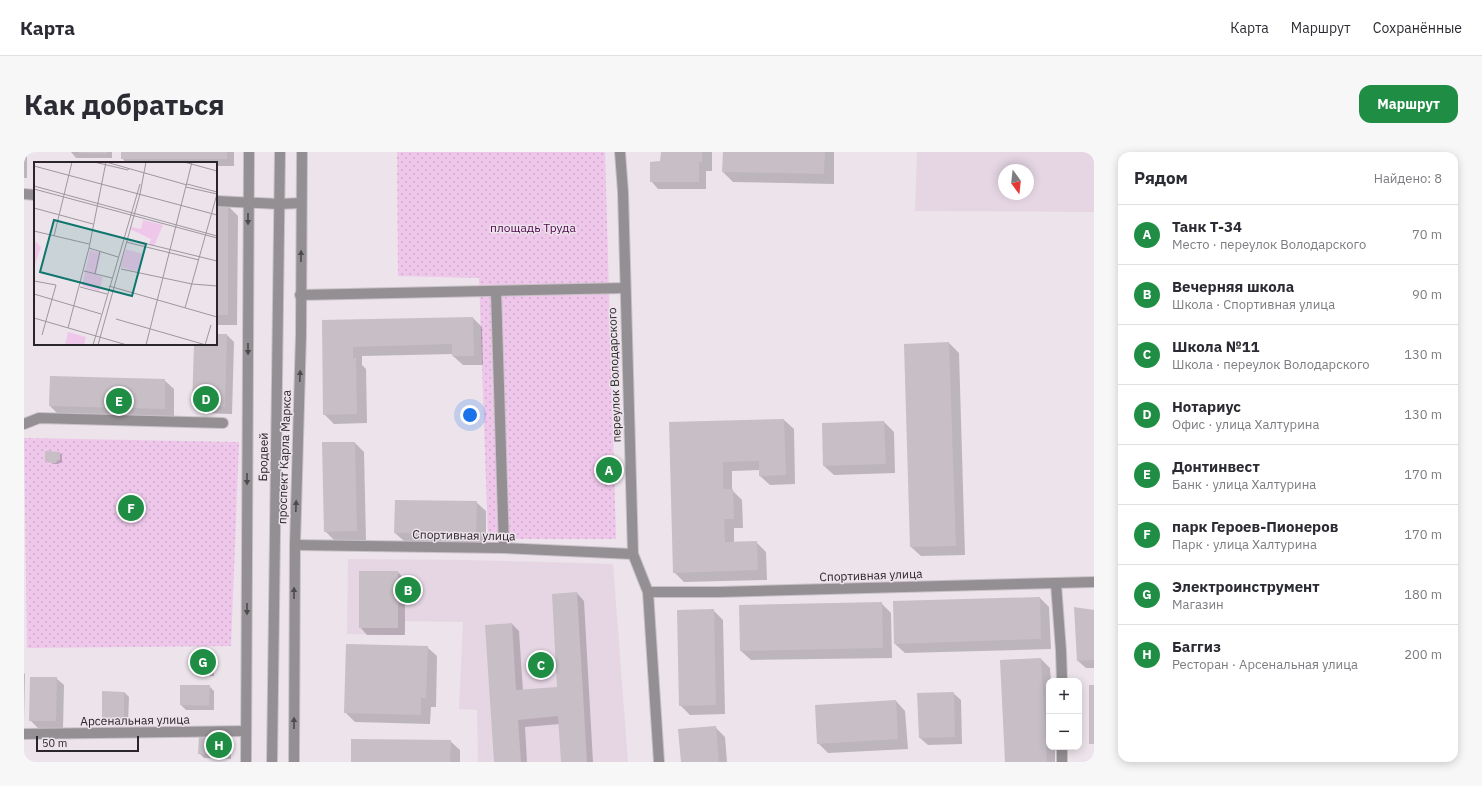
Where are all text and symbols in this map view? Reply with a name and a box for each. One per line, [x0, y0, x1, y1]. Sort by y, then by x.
text: Карта [20, 16, 75, 40]
text: Карта [1230, 19, 1269, 37]
text: Маршрут [1291, 19, 1351, 37]
text: Сохранённые [1373, 19, 1462, 37]
button: Маршрут [1359, 85, 1458, 123]
text: Как добраться [24, 86, 225, 123]
inset map [34, 162, 217, 345]
north arrow [998, 164, 1034, 200]
text: Рядом [1134, 167, 1188, 189]
text: Найдено: 8 [1374, 170, 1442, 187]
one-way arrow [245, 213, 251, 226]
text: Танк Т-34 [1172, 217, 1242, 236]
park label: площадь Труда [490, 220, 576, 235]
text: A [1143, 226, 1151, 243]
text: 70 m [1412, 226, 1442, 243]
text: Место · переулок Володарского [1172, 236, 1366, 253]
one-way arrow [298, 249, 304, 262]
text: Вечерняя школа [1172, 277, 1294, 296]
text: B [1143, 286, 1151, 303]
text: 90 m [1412, 286, 1442, 303]
text: Школа · Спортивная улица [1172, 296, 1335, 313]
street label: переулок Володарского [604, 307, 624, 443]
text: Школа №11 [1172, 337, 1260, 356]
one-way arrow [245, 343, 251, 356]
text: C [1143, 346, 1151, 363]
text: 130 m [1404, 346, 1442, 363]
text: Школа · переулок Володарского [1172, 356, 1370, 373]
one-way arrow [296, 370, 303, 382]
pin: D [193, 384, 219, 414]
pin: E [106, 386, 132, 416]
street label: проспект Карла Маркса [274, 389, 294, 524]
text: Нотариус [1172, 397, 1241, 416]
your location [460, 405, 480, 425]
text: D [1142, 406, 1152, 423]
text: 130 m [1404, 406, 1442, 423]
text: Офис · улица Халтурина [1172, 416, 1319, 433]
street label: Бродвей [255, 432, 271, 482]
pin: A [596, 455, 622, 485]
text: Донтинвест [1172, 457, 1260, 476]
text: E [1143, 466, 1151, 483]
text: 170 m [1404, 466, 1442, 483]
one-way arrow [244, 473, 250, 486]
text: Банк · улица Халтурина [1172, 476, 1316, 493]
pin: F [118, 493, 144, 523]
one-way arrow [293, 499, 299, 512]
text: парк Героев-Пионеров [1172, 517, 1338, 536]
text: F [1143, 526, 1151, 543]
text: 170 m [1404, 526, 1442, 543]
street label: Спортивная улица [412, 527, 516, 543]
text: Парк · улица Халтурина [1172, 536, 1317, 553]
street label: Спортивная улица [819, 566, 923, 584]
pin: B [395, 575, 421, 605]
text: Электроинструмент [1172, 577, 1320, 596]
one-way arrow [291, 586, 297, 599]
text: G [1142, 586, 1152, 603]
text: 180 m [1404, 586, 1442, 603]
text: Магазин [1172, 596, 1224, 613]
one-way arrow [244, 603, 250, 616]
text: Баггиз [1172, 637, 1221, 656]
text: H [1142, 646, 1152, 663]
text: 200 m [1404, 646, 1442, 663]
pin: G [190, 647, 216, 677]
pin: C [528, 650, 554, 680]
text: Ресторан · Арсенальная улица [1172, 656, 1358, 673]
map controls [1046, 678, 1082, 750]
button: + [1046, 678, 1082, 714]
street label: Арсенальная улица [80, 712, 191, 728]
button: − [1046, 714, 1082, 750]
one-way arrow [291, 716, 297, 729]
pin: H [206, 730, 232, 760]
scale bar [36, 734, 139, 753]
text: 50 m [42, 736, 67, 750]

